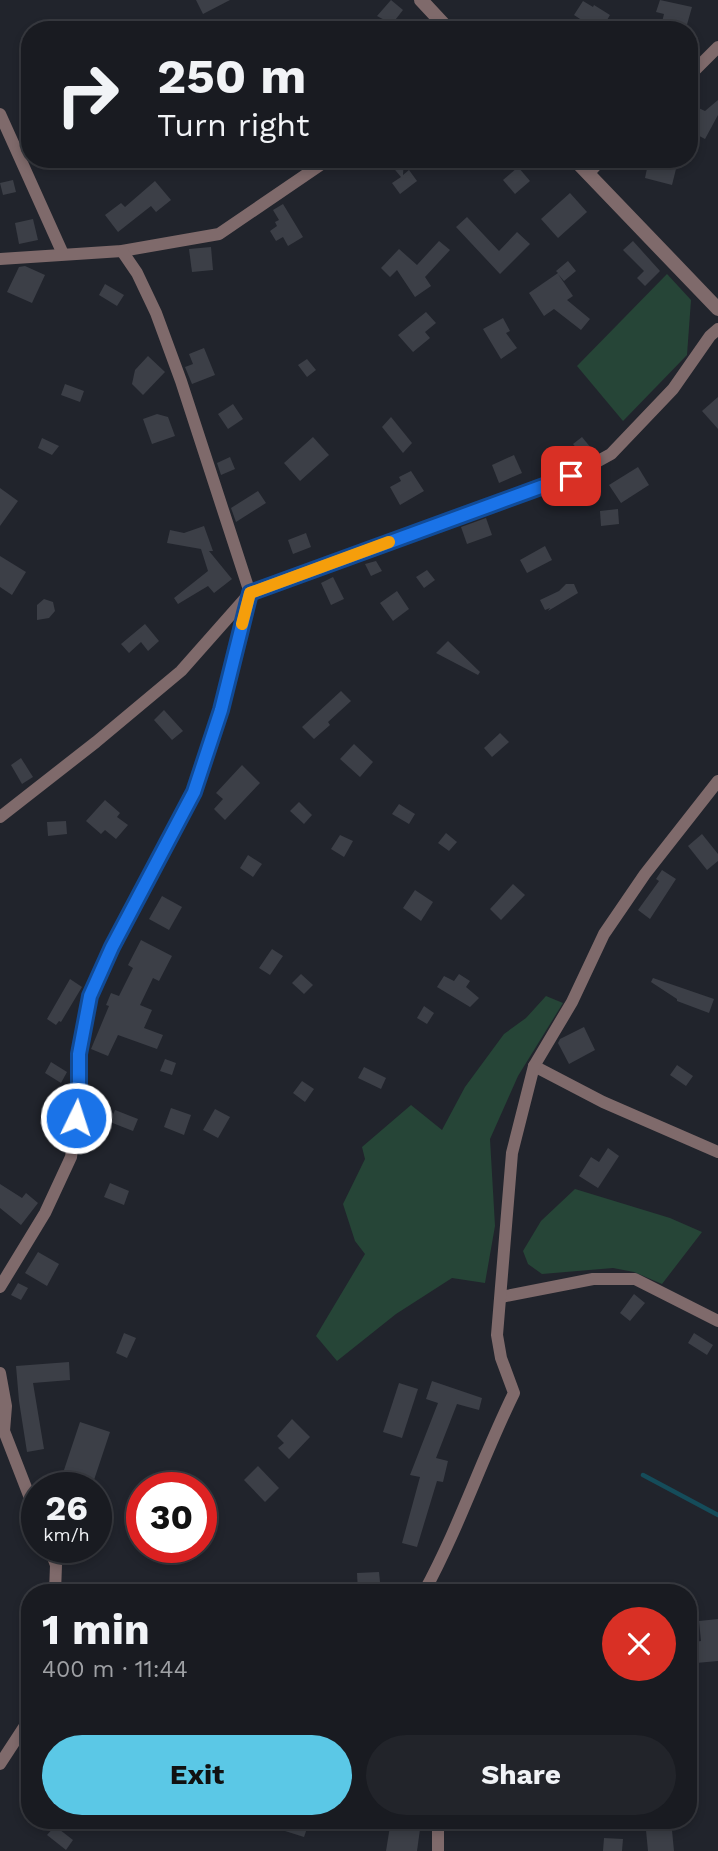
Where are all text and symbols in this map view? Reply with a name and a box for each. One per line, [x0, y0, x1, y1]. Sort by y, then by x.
text: 250 m [157, 47, 306, 105]
icon: right [42, 49, 133, 140]
text: Turn right [157, 106, 309, 144]
pin [541, 446, 601, 506]
icon: arrive [552, 457, 590, 495]
position arrow [39, 1081, 113, 1155]
speed limit sign: 30 [126, 1472, 217, 1563]
text: 26 [45, 1487, 88, 1529]
text: km/h [43, 1524, 90, 1545]
text: 1 min [42, 1605, 150, 1654]
button: close [602, 1607, 676, 1681]
text: 400 m · 11:44 [42, 1656, 188, 1683]
button: Exit [42, 1735, 352, 1815]
button: Share [366, 1735, 676, 1815]

